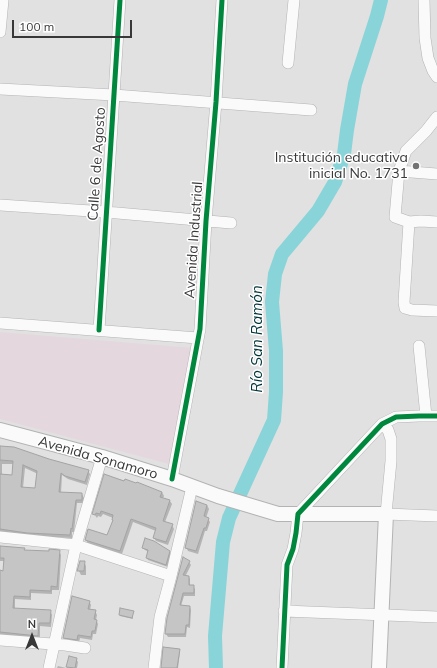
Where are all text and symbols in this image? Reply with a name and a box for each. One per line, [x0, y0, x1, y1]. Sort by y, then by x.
scale bar [14, 12, 134, 38]
text: 100 m [19, 19, 54, 34]
street label: Calle 6 de Agosto [85, 107, 109, 221]
place label: Institución educativa inicial No. 1731 [275, 150, 408, 182]
marker: Institución educativa inicial No. 1731 [411, 161, 421, 171]
street label: Avenida Industrial [182, 181, 206, 299]
water label: Río San Ramón [248, 285, 266, 393]
street label: Avenida Sonamoro [36, 433, 160, 483]
north arrow [12, 616, 52, 656]
text: N [28, 617, 36, 631]

